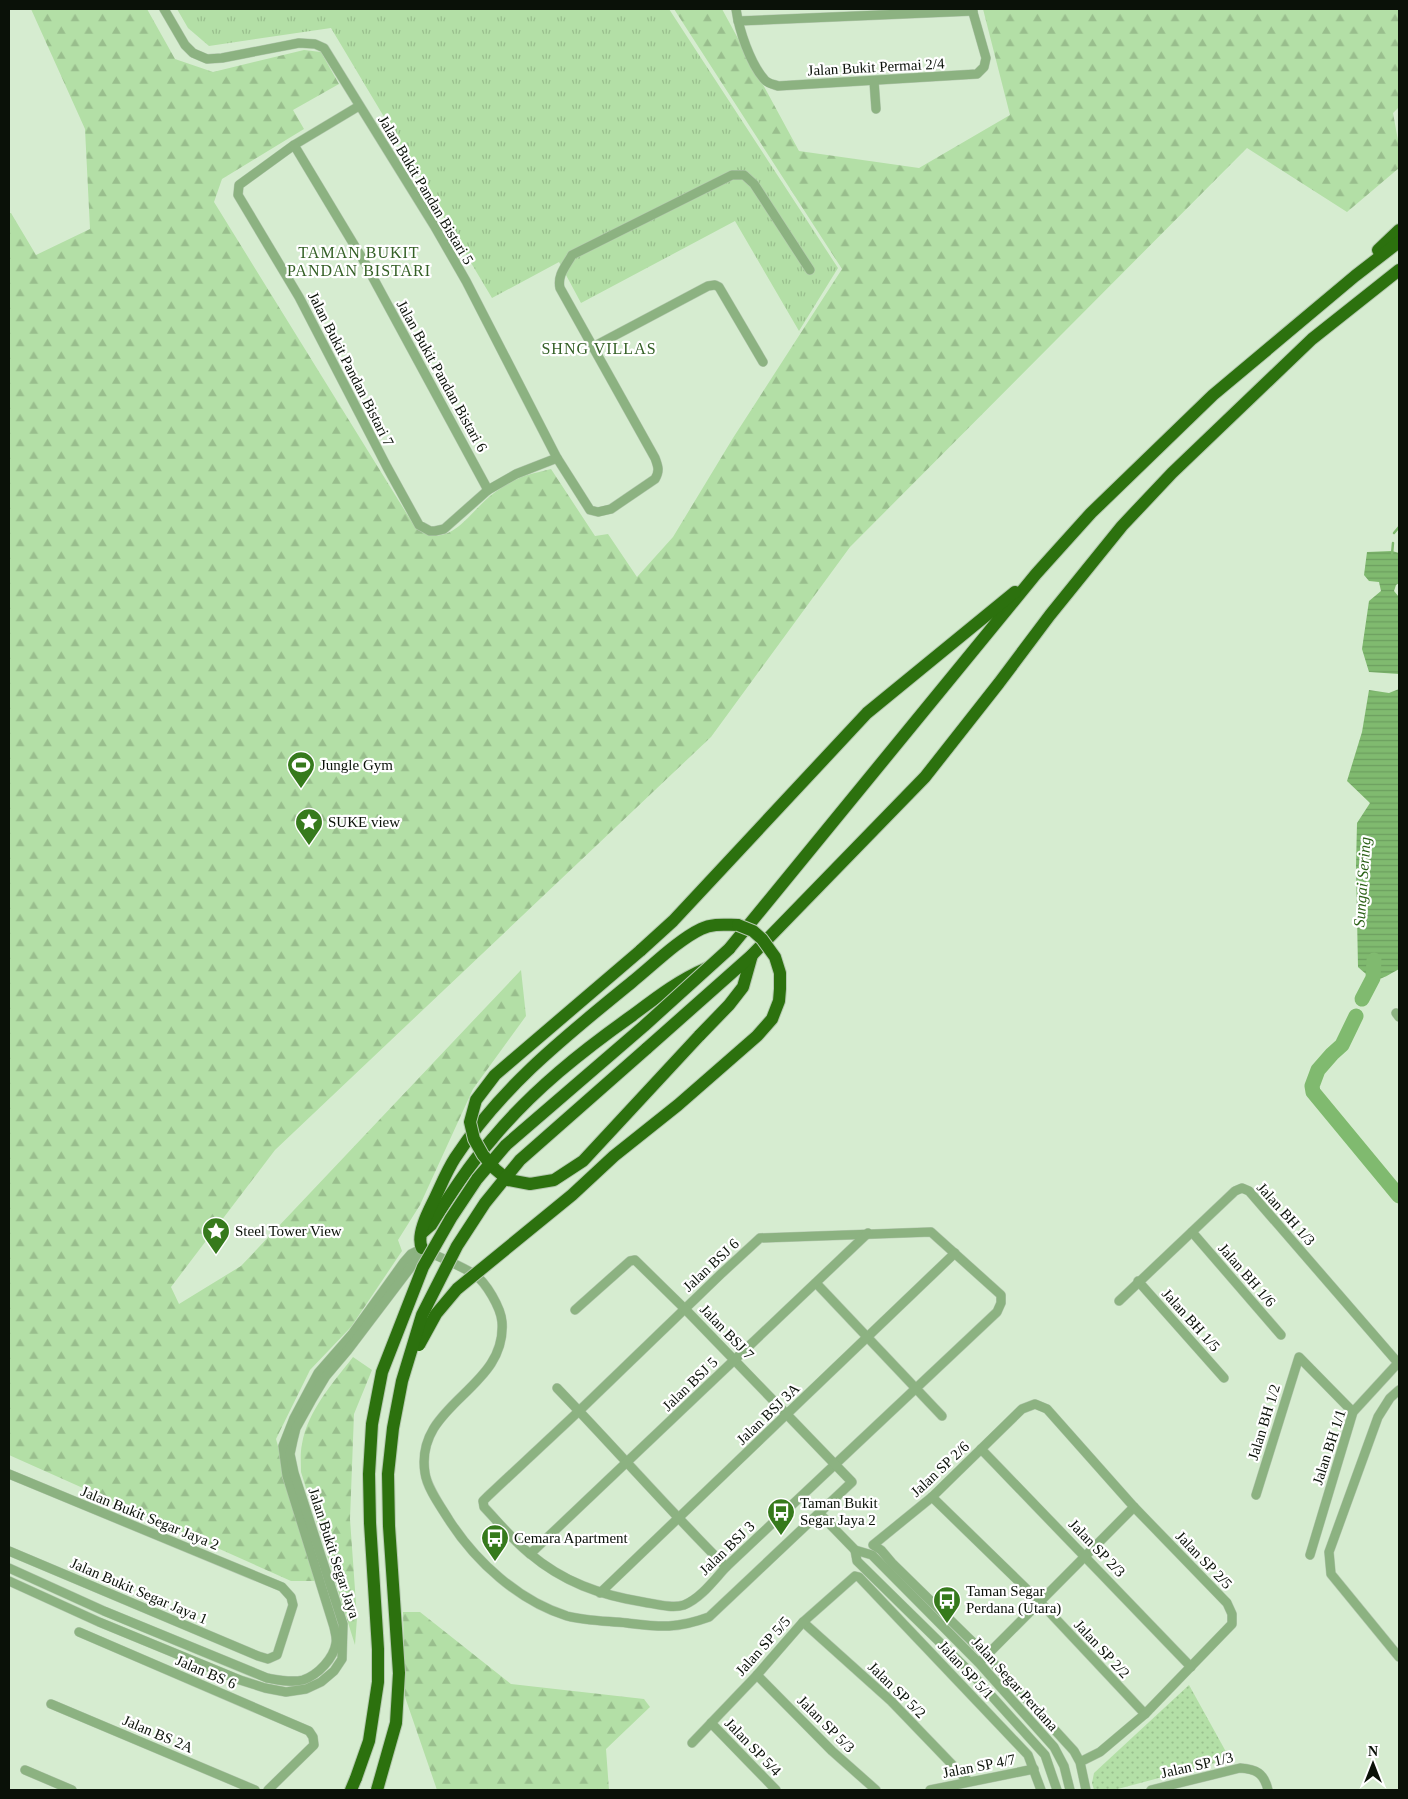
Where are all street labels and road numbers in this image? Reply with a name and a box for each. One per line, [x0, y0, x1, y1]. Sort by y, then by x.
street label: Jalan Bukit Permai 2/4 [807, 55, 945, 79]
street label: Jalan Bukit Pandan Bistari 5 [375, 113, 477, 267]
street label: Jalan Bukit Pandan Bistari 7 [305, 289, 397, 449]
street label: Jalan Bukit Pandan Bistari 6 [394, 297, 491, 455]
street label: Jalan BH 1/3 [1254, 1180, 1318, 1248]
street label: Jalan BSJ 6 [680, 1235, 742, 1295]
street label: Jalan BH 1/6 [1215, 1240, 1279, 1310]
street label: Jalan BH 1/5 [1159, 1286, 1223, 1354]
street label: Jalan BSJ 7 [697, 1301, 757, 1363]
street label: Jalan BSJ 5 [659, 1354, 721, 1414]
street label: Jalan BSJ 3A [733, 1380, 803, 1448]
street label: Jalan BH 1/2 [1245, 1382, 1283, 1462]
street label: Jalan BH 1/1 [1309, 1407, 1349, 1487]
street label: Jalan SP 2/6 [908, 1438, 973, 1500]
street label: Jalan Bukit Segar Jaya 2 [79, 1483, 221, 1553]
street label: Jalan Bukit Segar Jaya [305, 1486, 363, 1621]
street label: Jalan SP 2/3 [1066, 1516, 1128, 1580]
street label: Jalan BSJ 3 [696, 1518, 758, 1578]
street label: Jalan SP 2/5 [1173, 1528, 1235, 1592]
street label: Jalan Bukit Segar Jaya 1 [68, 1555, 210, 1627]
street label: Jalan SP 5/5 [732, 1613, 794, 1679]
street label: Jalan SP 2/2 [1071, 1617, 1133, 1681]
street label: Jalan Segar Perdana [969, 1634, 1062, 1734]
street label: Jalan SP 5/1 [935, 1638, 997, 1702]
street label: Jalan BS 6 [173, 1652, 239, 1692]
street label: Jalan SP 5/2 [865, 1659, 929, 1721]
street label: Jalan SP 5/3 [794, 1692, 858, 1756]
street label: Jalan BS 2A [120, 1712, 196, 1756]
street label: Jalan SP 5/4 [722, 1715, 785, 1779]
street label: Jalan SP 1/3 [1159, 1749, 1235, 1781]
street label: Jalan SP 4/7 [941, 1751, 1017, 1781]

